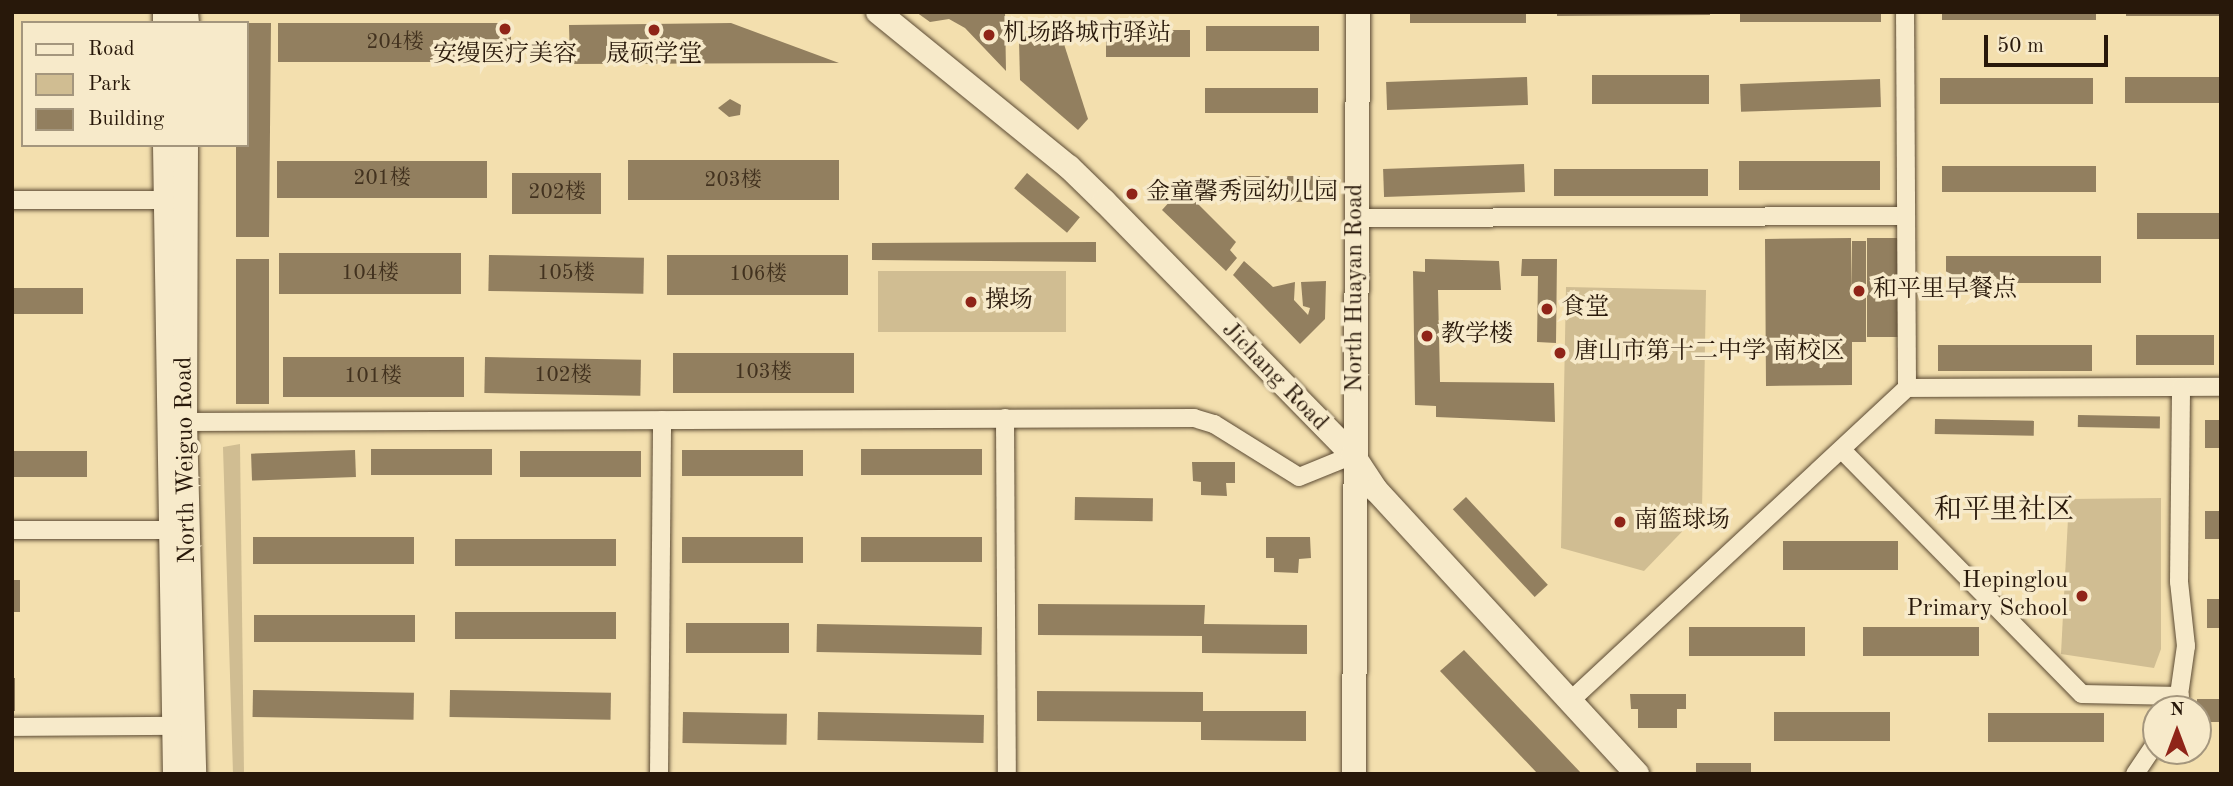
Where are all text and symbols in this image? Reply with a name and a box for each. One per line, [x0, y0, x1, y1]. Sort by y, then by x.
marker: 安缦医疗美容 [495, 19, 515, 39]
legend [21, 21, 248, 147]
place label: 机场路城市驿站 [1003, 21, 1171, 49]
scale bar [1988, 21, 2112, 65]
marker: 晟硕学堂 [646, 22, 662, 38]
marker: 机场路城市驿站 [981, 27, 997, 43]
house number: 204楼 [366, 30, 424, 56]
text: 50 m [1997, 36, 2044, 57]
text: Road [88, 39, 135, 60]
place label: 安缦医疗美容 [433, 42, 577, 70]
place label: 晟硕学堂 [606, 42, 702, 70]
text: Park [88, 74, 131, 95]
text: Building [88, 109, 164, 130]
house number: 201楼 [353, 166, 411, 192]
house number: 203楼 [704, 168, 762, 194]
house number: 202楼 [528, 180, 586, 206]
place label: 金童馨秀园幼儿园 [1146, 180, 1338, 208]
street label: North Huayan Road [1342, 184, 1370, 392]
marker: 金童馨秀园幼儿园 [1124, 186, 1140, 202]
house number: 104楼 [341, 261, 399, 287]
house number: 105楼 [537, 261, 595, 287]
house number: 106楼 [729, 262, 787, 288]
place label: 和平里早餐点 [1873, 277, 2017, 305]
marker: 和平里早餐点 [1851, 283, 1867, 299]
place label: 操场 [985, 288, 1033, 316]
marker: 操场 [963, 294, 979, 310]
place label: 食堂 [1561, 295, 1609, 323]
marker: 食堂 [1539, 301, 1555, 317]
street label: Jichang Road [1215, 316, 1333, 438]
place label: 教学楼 [1441, 322, 1513, 350]
marker: 教学楼 [1419, 328, 1435, 344]
place label: 唐山市第十二中学 南校区 [1574, 339, 1845, 367]
marker: 唐山市第十二中学 南校区 [1552, 345, 1568, 361]
street label: North Weiguo Road [171, 356, 203, 564]
house number: 103楼 [734, 360, 792, 386]
house number: 102楼 [534, 363, 592, 389]
house number: 101楼 [344, 364, 402, 390]
district label: 和平里社区 [1934, 494, 2074, 528]
place label: 南篮球场 [1634, 508, 1730, 536]
marker: 南篮球场 [1612, 514, 1628, 530]
place label: Hepinglou Primary School [1906, 568, 2068, 624]
marker: Hepinglou Primary School [2074, 588, 2090, 604]
north arrow [2142, 695, 2212, 765]
text: N [2170, 701, 2184, 720]

